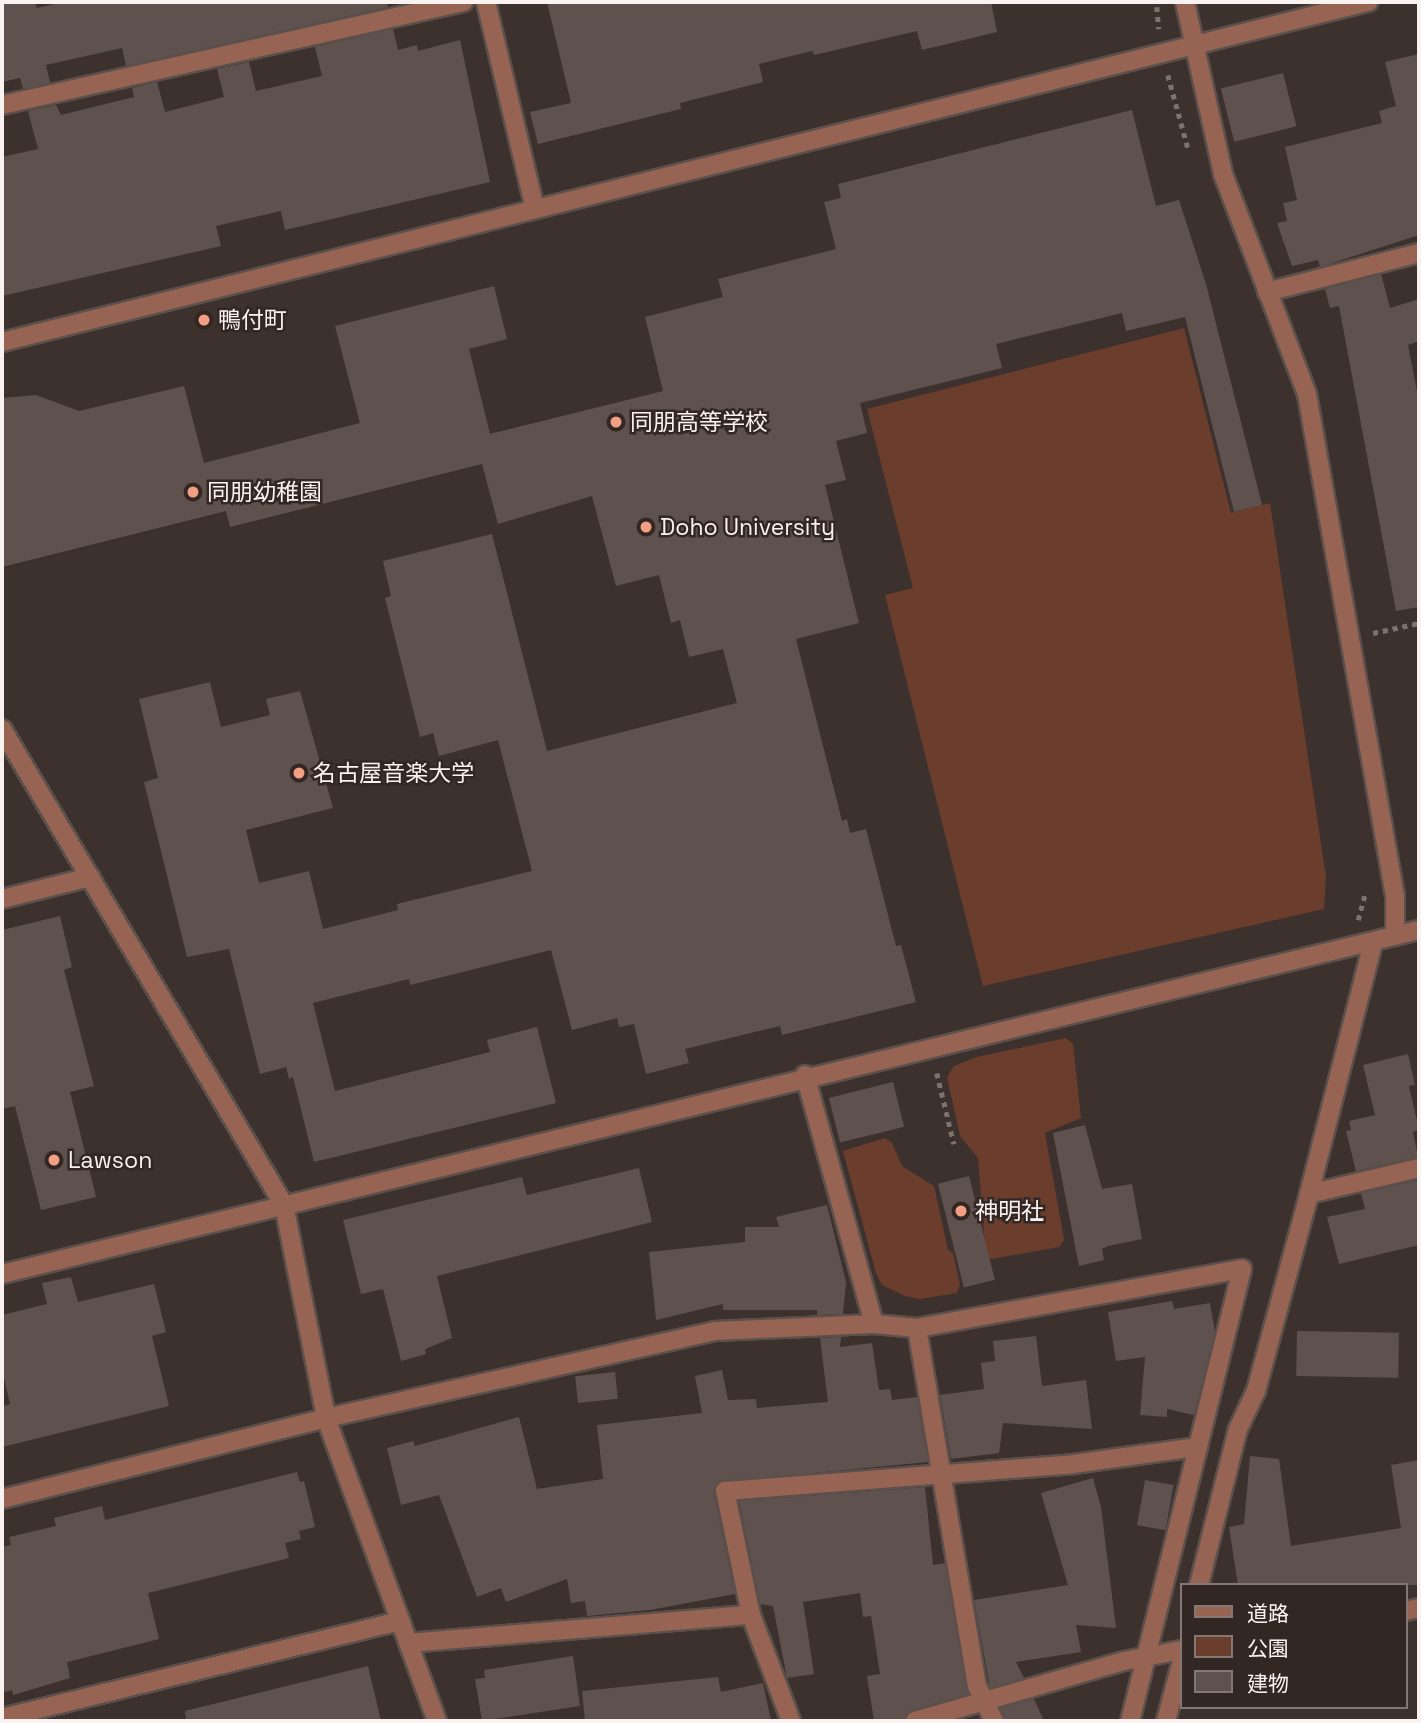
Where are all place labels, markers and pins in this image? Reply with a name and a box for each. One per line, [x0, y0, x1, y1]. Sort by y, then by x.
place label: 鴨付町 [218, 306, 287, 334]
marker: 鴨付町 [196, 312, 212, 328]
place label: 同朋高等学校 [630, 408, 768, 436]
marker: 同朋高等学校 [608, 414, 624, 430]
place label: 同朋幼稚園 [207, 478, 322, 506]
marker: 同朋幼稚園 [185, 484, 201, 500]
place label: Doho University [660, 513, 835, 541]
marker: Doho University [638, 519, 654, 535]
place label: 名古屋音楽大学 [313, 759, 474, 787]
marker: 名古屋音楽大学 [291, 765, 307, 781]
place label: Lawson [68, 1146, 152, 1174]
marker: Lawson [46, 1152, 62, 1168]
place label: 神明社 [975, 1197, 1044, 1225]
marker: 神明社 [953, 1203, 969, 1219]

